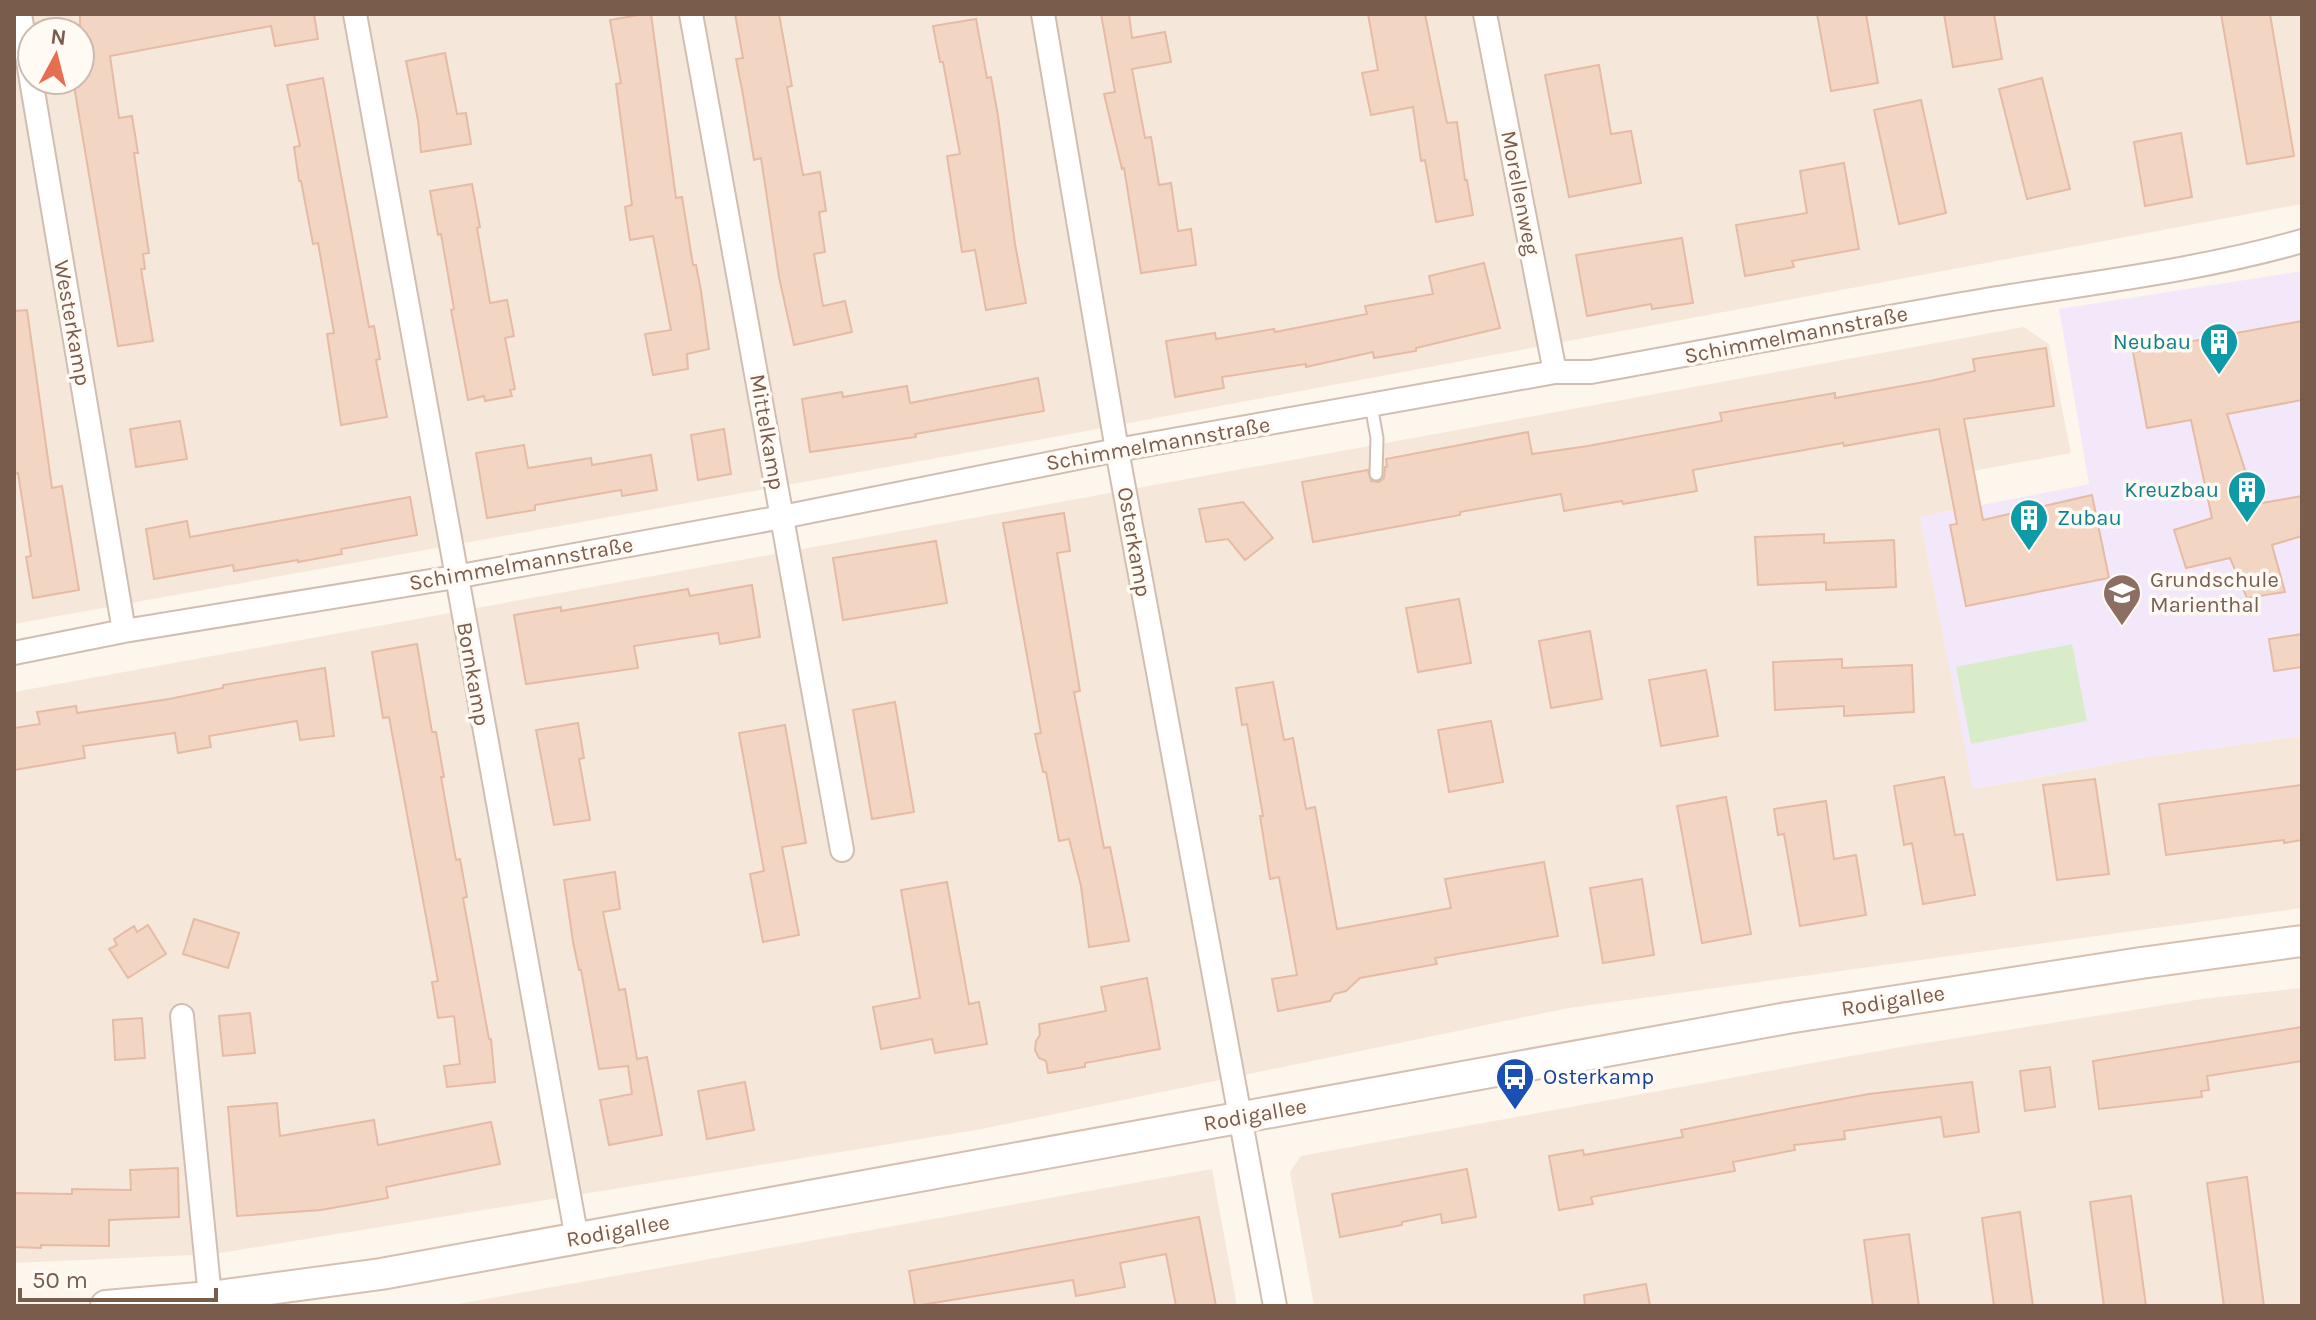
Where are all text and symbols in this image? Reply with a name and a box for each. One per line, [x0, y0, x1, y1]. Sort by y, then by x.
north arrow [16, 16, 96, 96]
text: N [49, 23, 68, 51]
street label: Morellenweg [1495, 128, 1545, 258]
street label: Westerkamp [48, 258, 96, 388]
street label: Schimmelmannstraße [1682, 301, 1910, 369]
building icon: Neubau [2198, 321, 2240, 376]
place label: Neubau [2113, 329, 2191, 355]
street label: Mittelkamp [744, 372, 790, 492]
street label: Schimmelmannstraße [1044, 411, 1272, 477]
building icon: Kreuzbau [2226, 469, 2268, 524]
place label: Kreuzbau [2124, 477, 2219, 503]
street label: Osterkamp [1112, 485, 1156, 599]
building icon: Zubau [2008, 497, 2050, 552]
place label: Zubau [2057, 505, 2122, 531]
street label: Schimmelmannstraße [407, 531, 635, 597]
place label: Grundschule Marienthal [2150, 567, 2279, 618]
school or university icon: Grundschule Marienthal [2101, 572, 2143, 627]
street label: Bornkamp [451, 620, 495, 728]
street label: Rodigallee [1839, 980, 1947, 1022]
bus stop icon: Osterkamp [1494, 1056, 1536, 1111]
place label: Osterkamp [1543, 1064, 1654, 1090]
street label: Rodigallee [1201, 1093, 1309, 1137]
street label: Rodigallee [564, 1209, 672, 1253]
scale bar [20, 1252, 216, 1302]
text: 50 m [32, 1266, 88, 1294]

